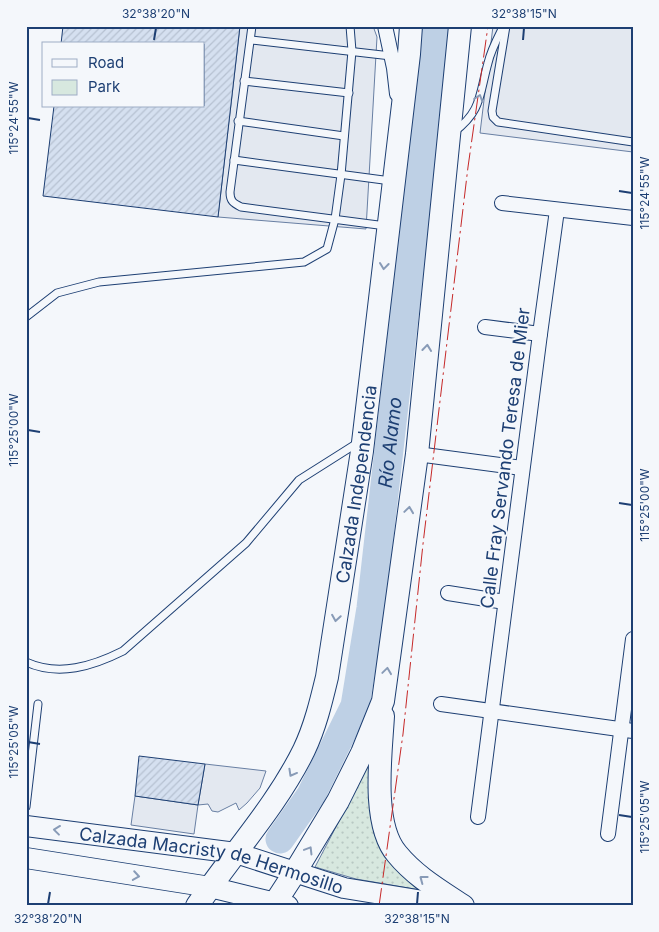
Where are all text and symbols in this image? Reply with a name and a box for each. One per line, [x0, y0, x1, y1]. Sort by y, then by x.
text: 32°38'20"N [122, 6, 190, 21]
text: 32°38'15"N [491, 6, 557, 21]
legend [42, 42, 205, 108]
text: Road [88, 53, 124, 72]
text: Park [88, 77, 121, 96]
text: 115°24'55"W [6, 81, 21, 155]
one-way arrow [474, 95, 484, 103]
text: 115°24'55"W [637, 156, 652, 230]
one-way arrow [379, 262, 390, 270]
street label: Calle Fray Servando Teresa de Mier [476, 306, 534, 610]
one-way arrow [422, 344, 433, 352]
street label: Calzada Independencia [331, 384, 380, 585]
text: 115°25'00"W [6, 393, 21, 467]
water label: Río Alamo [373, 396, 406, 489]
text: 115°25'00"W [637, 468, 652, 542]
one-way arrow [403, 505, 414, 513]
one-way arrow [332, 613, 342, 622]
one-way arrow [381, 666, 392, 674]
text: 115°25'05"W [6, 705, 21, 779]
one-way arrow [288, 767, 298, 776]
text: 115°25'05"W [637, 780, 652, 854]
street label: Calzada Macristy de Hermosillo [78, 822, 346, 898]
one-way arrow [52, 825, 61, 835]
one-way arrow [302, 846, 312, 855]
one-way arrow [132, 870, 140, 880]
one-way arrow [420, 876, 429, 884]
text: 32°38'20"N [14, 911, 82, 926]
text: 32°38'15"N [384, 911, 450, 926]

